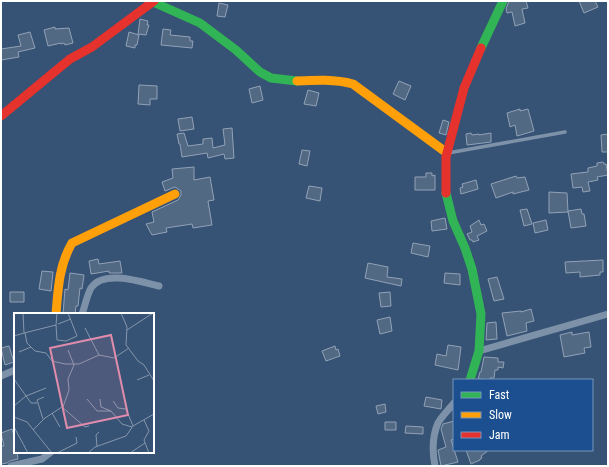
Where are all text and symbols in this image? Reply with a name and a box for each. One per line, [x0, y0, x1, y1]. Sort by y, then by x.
inset map [14, 313, 154, 453]
legend [453, 379, 593, 451]
text: Fast [489, 388, 510, 402]
text: Slow [489, 408, 512, 422]
text: Jam [489, 428, 510, 442]

